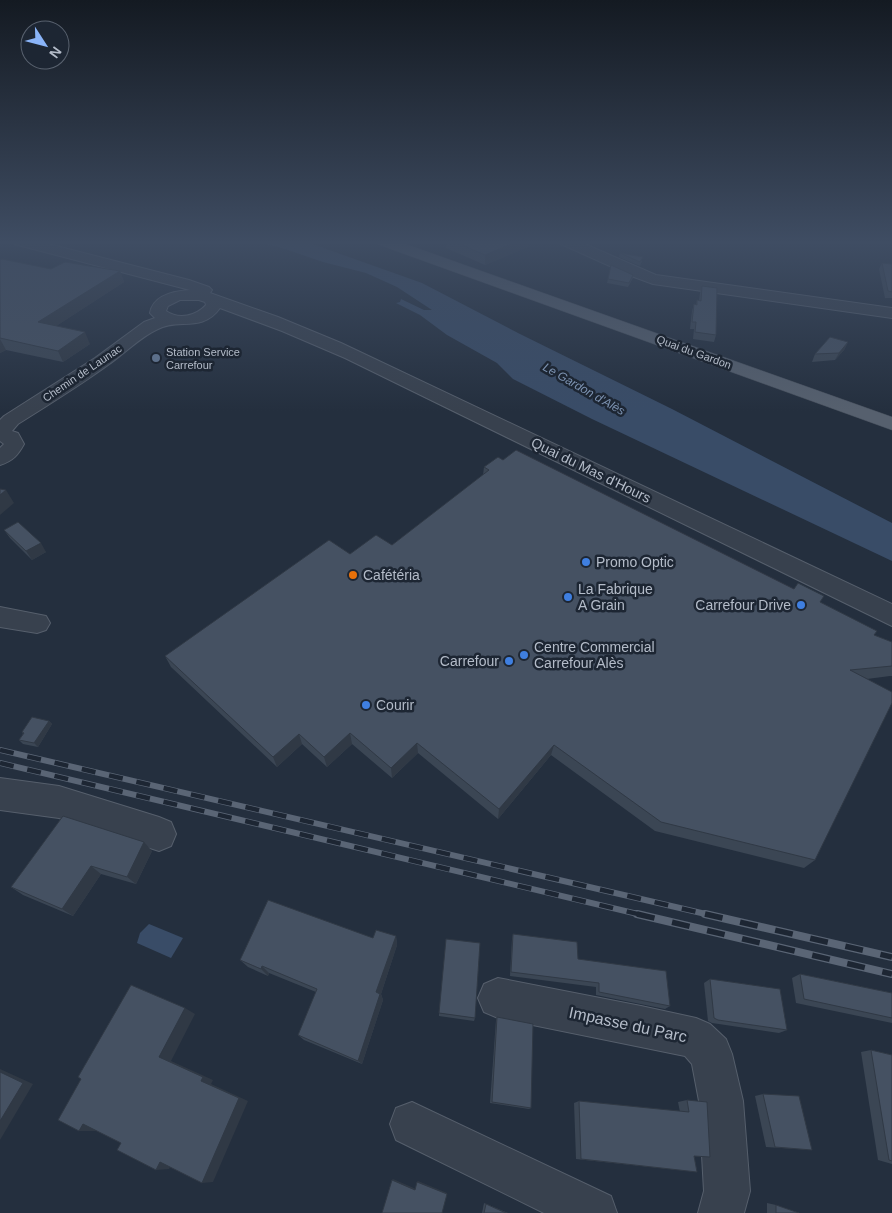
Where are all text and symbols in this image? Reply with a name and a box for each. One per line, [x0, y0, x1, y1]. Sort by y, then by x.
north arrow [20, 20, 70, 70]
text: N [46, 44, 65, 61]
street label: Quai du Gardon [655, 333, 733, 371]
street label: Chemin de Launac [40, 342, 124, 404]
place label: Station Service Carrefour [166, 346, 240, 371]
marker: Station Service Carrefour [150, 352, 162, 364]
water label: Le Gardon d'Alès [541, 360, 627, 418]
street label: Quai du Mas d'Hours [529, 434, 653, 506]
place label: Promo Optic [596, 554, 674, 570]
marker: Promo Optic [580, 556, 592, 568]
place label: Cafétéria [363, 567, 420, 583]
marker: Cafétéria [347, 569, 359, 581]
place label: La Fabrique A Grain [578, 581, 653, 613]
marker: La Fabrique A Grain [562, 591, 574, 603]
place label: Carrefour Drive [695, 597, 791, 613]
marker: Carrefour Drive [795, 599, 807, 611]
place label: Centre Commercial Carrefour Alès [534, 639, 655, 671]
marker: Centre Commercial Carrefour Alès [518, 649, 530, 661]
place label: Carrefour [440, 653, 499, 669]
marker: Carrefour [503, 655, 515, 667]
place label: Courir [376, 697, 414, 713]
marker: Courir [360, 699, 372, 711]
street label: Impasse du Parc [567, 1004, 688, 1045]

